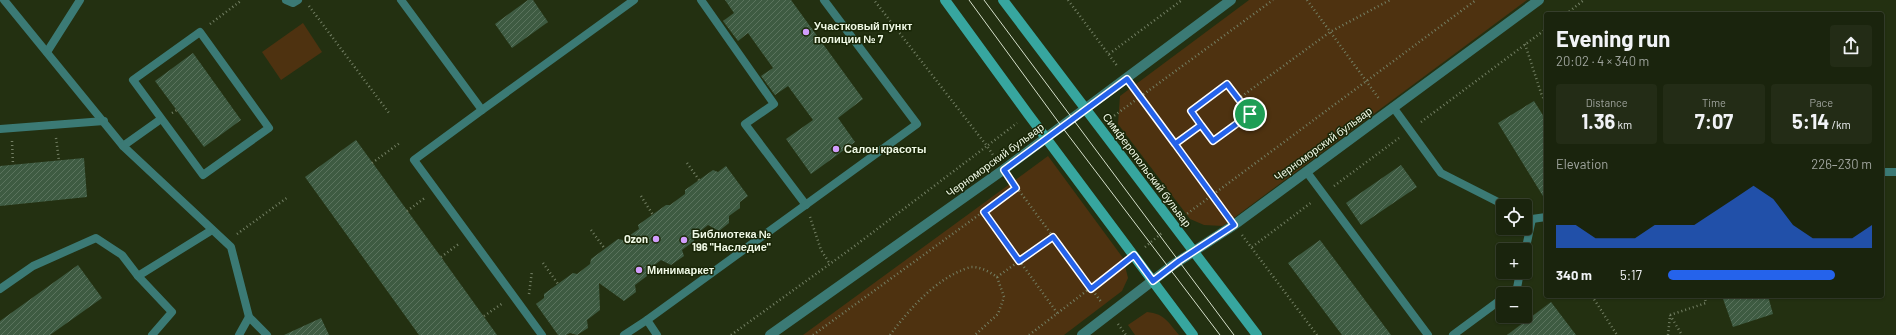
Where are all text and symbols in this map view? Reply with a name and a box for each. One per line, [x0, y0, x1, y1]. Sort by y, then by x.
place label: Участковый пункт полиции № 7 [814, 19, 913, 45]
text: Evening run [1556, 25, 1670, 51]
button: share [1830, 25, 1872, 67]
marker: Участковый пункт полиции № 7 [801, 27, 811, 37]
text: 20:02 · 4 × 340 m [1556, 53, 1649, 69]
text: Distance [1586, 96, 1628, 109]
text: Time [1702, 96, 1726, 109]
text: Pace [1810, 96, 1833, 109]
pin [1233, 97, 1267, 131]
icon: arrive [1239, 103, 1261, 125]
street label: Черноморский бульвар [1271, 104, 1374, 183]
text: 1.36 [1581, 109, 1615, 133]
text: 7:07 [1695, 109, 1733, 133]
text: 5:14 [1792, 109, 1829, 133]
street label: Симферопольский бульвар [1100, 110, 1194, 229]
text: km [1615, 118, 1632, 131]
text: /km [1829, 118, 1851, 131]
street label: Черноморский бульвар [943, 120, 1046, 199]
place label: Салон красоты [844, 142, 926, 155]
marker: Салон красоты [831, 144, 841, 154]
text: Elevation [1556, 156, 1608, 172]
text: 226–230 m [1811, 156, 1872, 172]
map controls [1496, 199, 1532, 323]
button: locate [1496, 199, 1532, 235]
place label: Библиотека № 196 "Наследие" [692, 227, 771, 253]
place label: Ozon [624, 232, 648, 245]
marker: Ozon [651, 234, 661, 244]
marker: Библиотека № 196 "Наследие" [679, 235, 689, 245]
button: + [1496, 243, 1532, 279]
place label: Минимаркет [647, 263, 715, 276]
marker: Минимаркет [634, 265, 644, 275]
text: 340 m [1556, 267, 1592, 283]
text: 5:17 [1620, 267, 1642, 283]
button: − [1496, 287, 1532, 323]

